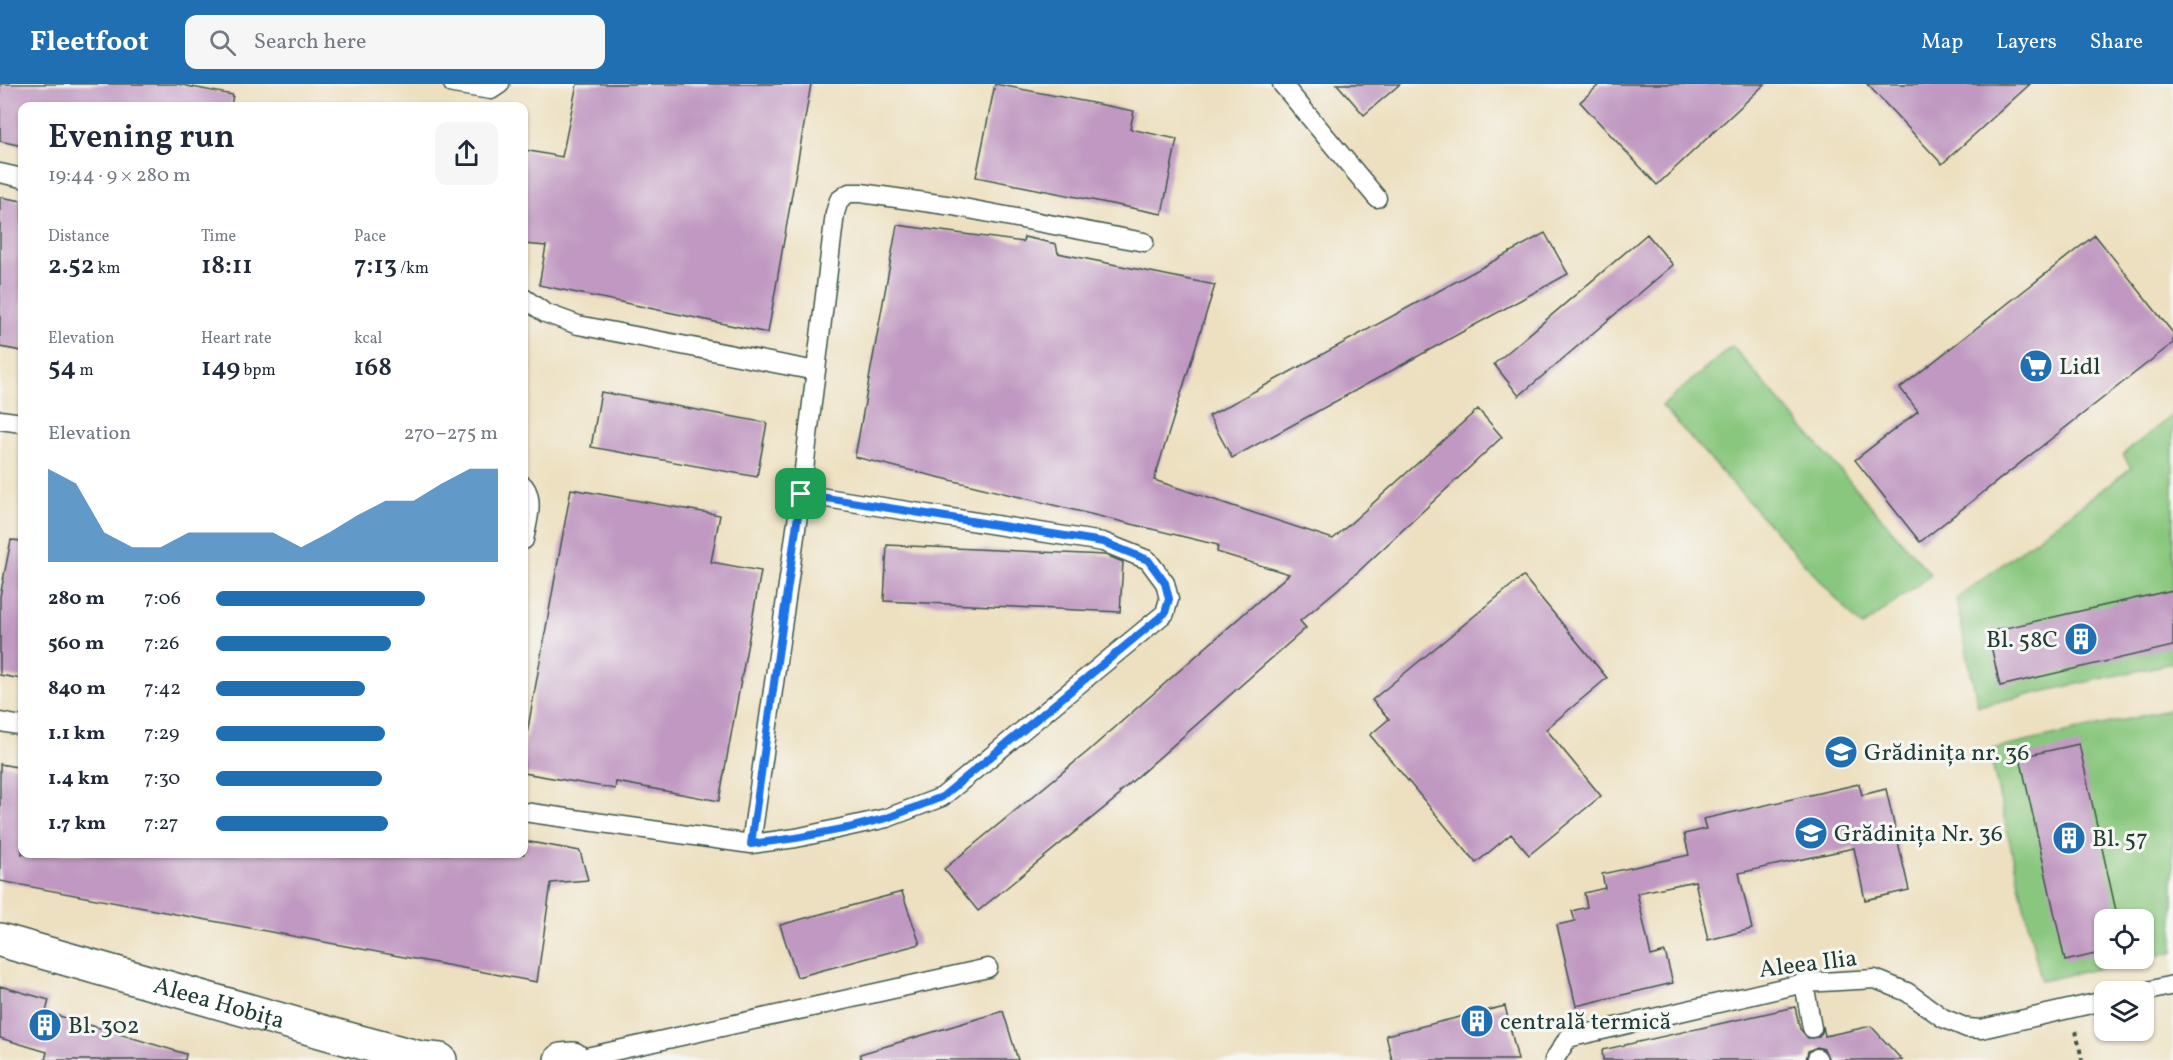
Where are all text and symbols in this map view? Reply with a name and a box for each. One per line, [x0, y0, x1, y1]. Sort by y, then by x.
search box [185, 15, 605, 69]
text: Fleetfoot [30, 23, 149, 62]
icon: search [206, 26, 239, 59]
text: Search here [254, 27, 366, 58]
text: Map [1921, 28, 1963, 57]
text: Layers [1996, 28, 2057, 57]
text: Share [2090, 28, 2143, 57]
text: Evening run [48, 116, 235, 162]
button: share [435, 122, 498, 185]
text: 19:44 · 9 × 280 m [48, 162, 191, 190]
text: Distance [48, 226, 109, 248]
text: Time [201, 226, 236, 248]
text: Pace [354, 226, 386, 248]
text: 2.52 [48, 248, 94, 284]
text: 18:11 [201, 248, 253, 284]
text: 7:13 [354, 248, 397, 284]
text: km [94, 258, 121, 280]
text: /km [397, 258, 429, 280]
text: Elevation [48, 328, 115, 350]
text: Heart rate [201, 328, 272, 350]
text: kcal [354, 328, 382, 350]
supermarket icon: Lidl [2018, 348, 2054, 384]
text: 54 [48, 350, 76, 386]
text: 149 [201, 350, 240, 386]
text: 168 [354, 350, 392, 386]
place label: Lidl [2059, 351, 2100, 385]
text: m [76, 360, 94, 382]
text: bpm [240, 360, 276, 382]
text: Elevation [48, 420, 131, 448]
text: 270–275 m [404, 420, 498, 448]
pin [775, 468, 826, 519]
icon: arrive [784, 477, 817, 510]
text: 280 m [48, 585, 105, 613]
text: 7:06 [144, 585, 181, 613]
building icon: Bl. 58C [2063, 621, 2099, 657]
place label: Bl. 58C [1986, 624, 2058, 658]
text: 560 m [48, 630, 104, 658]
text: 7:26 [144, 630, 179, 658]
text: 840 m [48, 675, 106, 703]
text: 7:42 [144, 675, 181, 703]
text: 1.1 km [48, 720, 105, 748]
text: 7:29 [144, 720, 179, 748]
school or university icon: Grădinița nr. 36 [1823, 734, 1859, 770]
place label: Grădinița nr. 36 [1864, 737, 2029, 771]
text: 1.4 km [48, 765, 109, 793]
text: 7:30 [144, 765, 180, 793]
text: 1.7 km [48, 810, 106, 838]
text: 7:27 [144, 810, 178, 838]
school or university icon: Grădinița Nr. 36 [1793, 815, 1829, 851]
place label: Grădinița Nr. 36 [1834, 818, 2003, 852]
building icon: Bl. 57 [2051, 820, 2087, 856]
place label: Bl. 57 [2092, 823, 2148, 857]
map controls [2094, 909, 2154, 1041]
button: locate [2094, 909, 2154, 969]
street label: Aleea Ilia [1757, 942, 1859, 988]
street label: Aleea Hobița [149, 969, 288, 1039]
button: layers [2094, 981, 2154, 1041]
building icon: centrală termică [1459, 1003, 1495, 1039]
place label: centrală termică [1500, 1006, 1672, 1040]
building icon: Bl. 302 [27, 1007, 63, 1043]
place label: Bl. 302 [68, 1010, 140, 1044]

